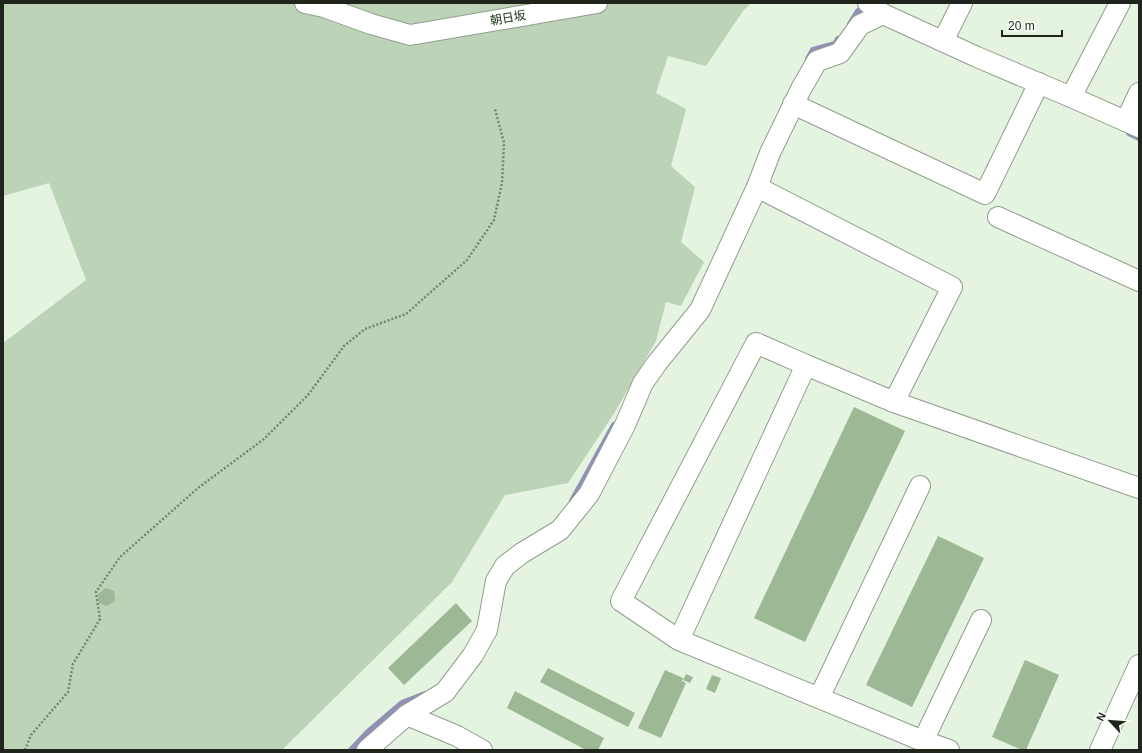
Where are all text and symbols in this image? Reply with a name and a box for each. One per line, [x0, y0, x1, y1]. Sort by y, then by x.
street label: 朝日坂 [489, 8, 527, 28]
scale bar [1002, 12, 1062, 38]
text: 20 m [1008, 19, 1035, 33]
north arrow [1090, 701, 1130, 741]
text: N [1094, 710, 1108, 723]

